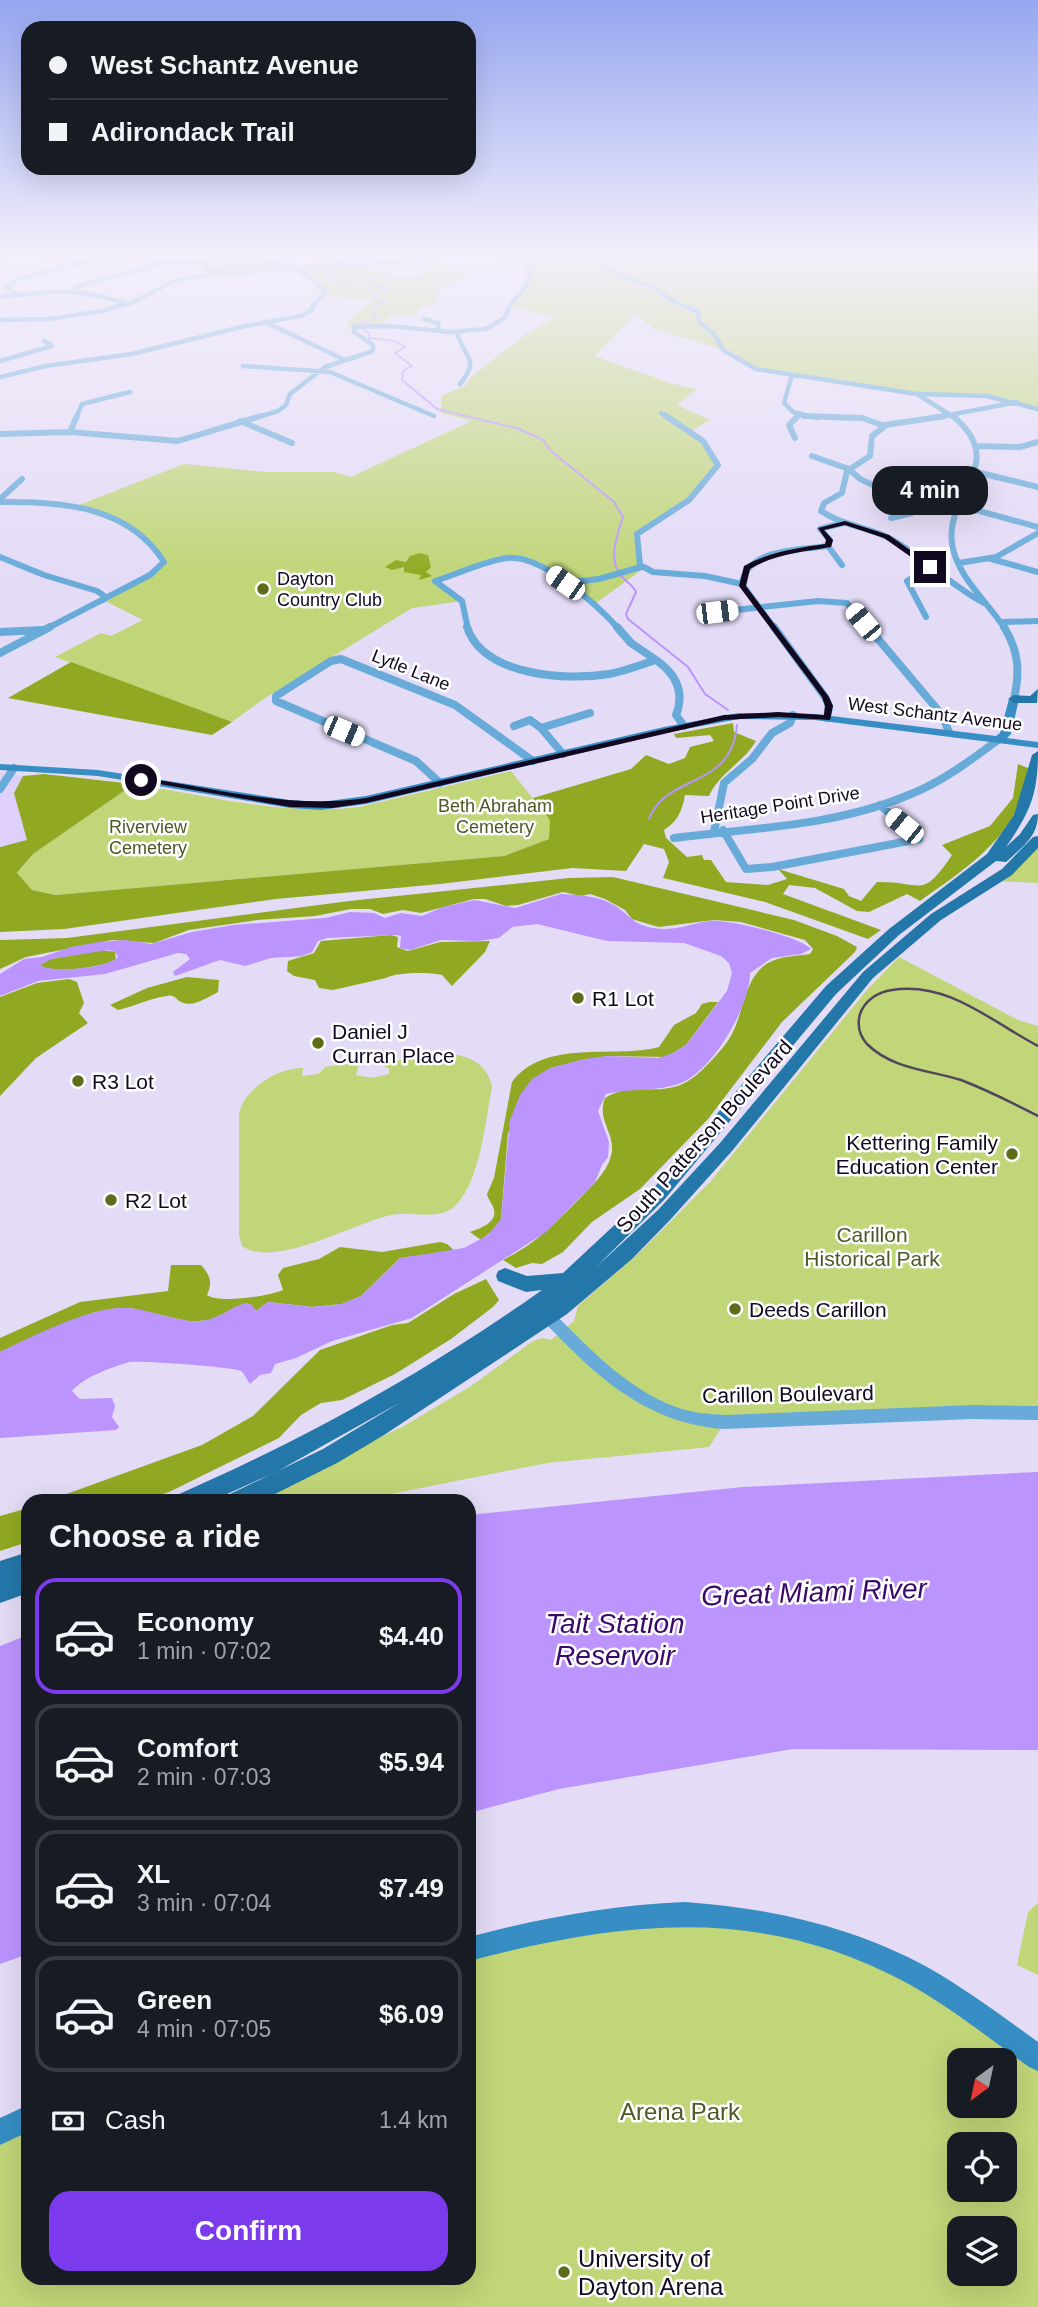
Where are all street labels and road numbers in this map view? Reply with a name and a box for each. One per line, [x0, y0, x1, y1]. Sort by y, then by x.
street label: Lytle Lane [369, 645, 453, 695]
street label: West Schantz Avenue [847, 693, 1023, 735]
street label: Heritage Point Drive [699, 783, 861, 827]
street label: South Patterson Boulevard [611, 1035, 797, 1237]
street label: Carillon Boulevard [702, 1381, 874, 1407]

